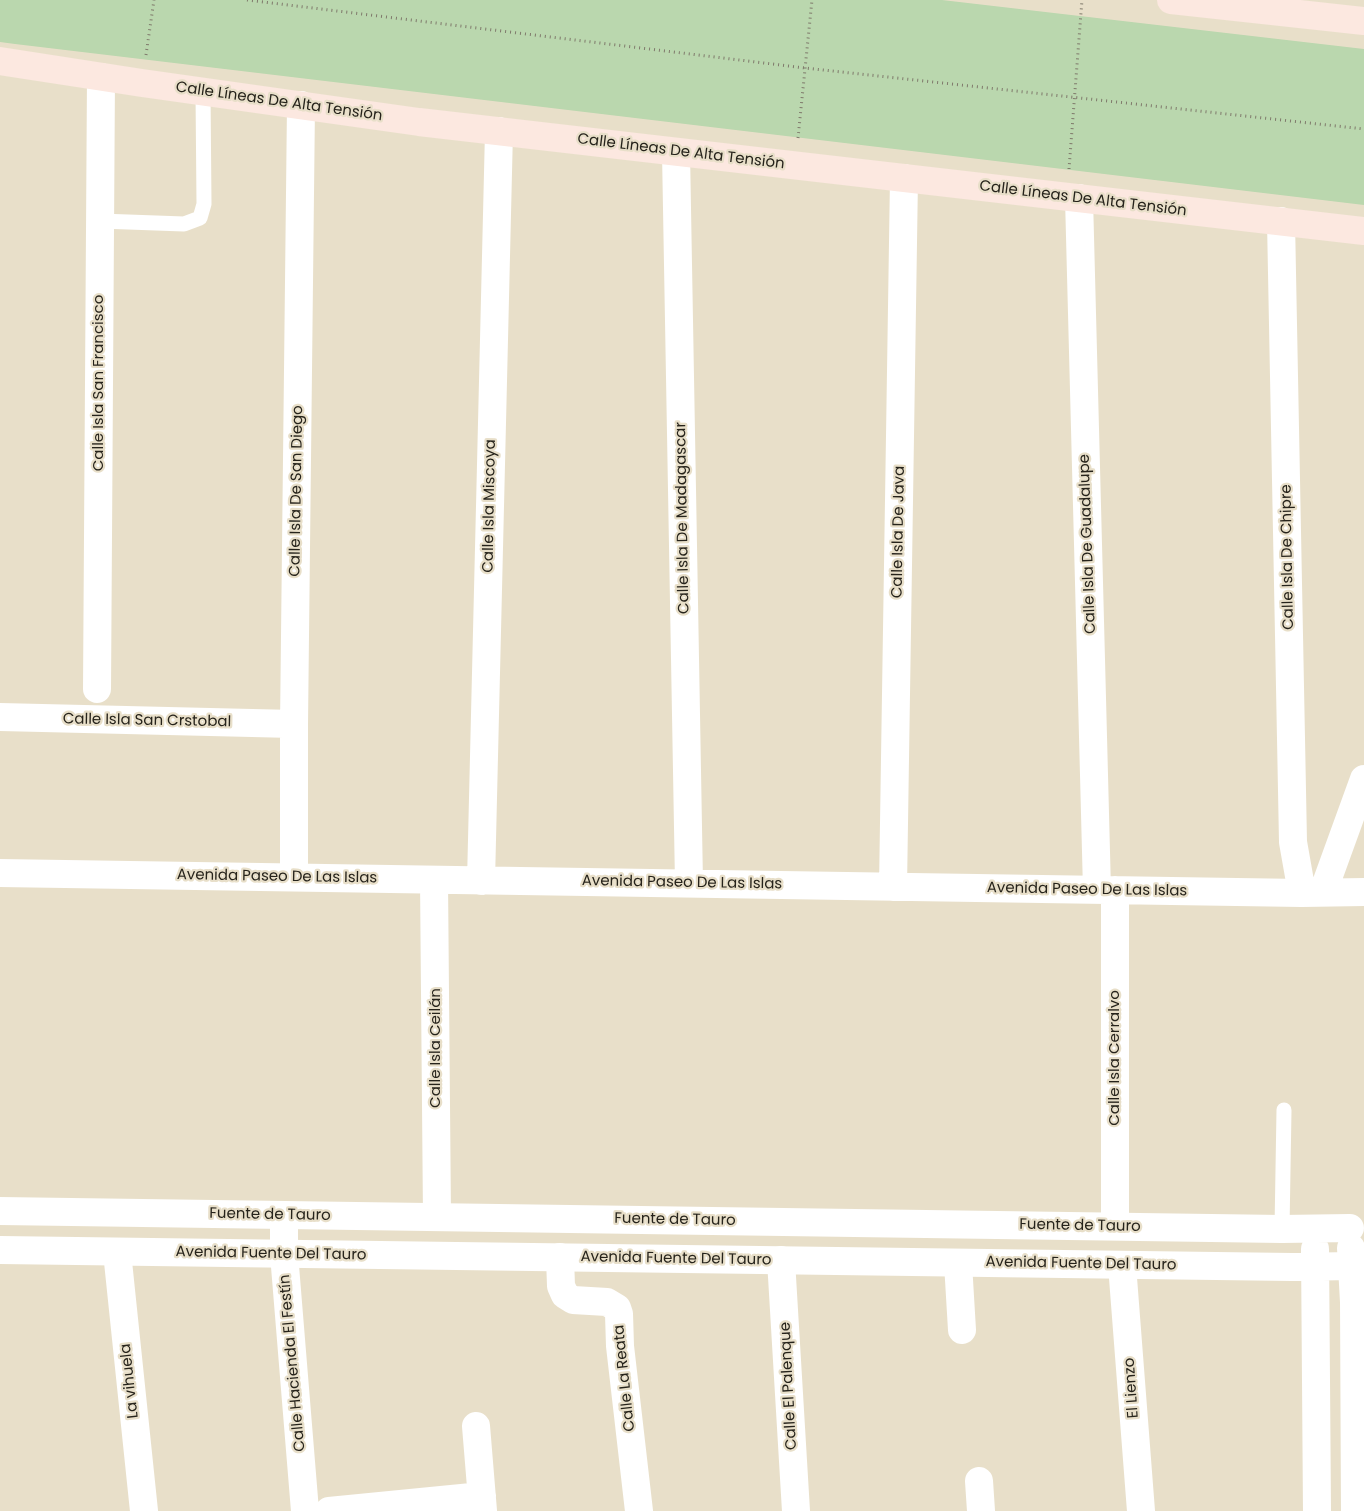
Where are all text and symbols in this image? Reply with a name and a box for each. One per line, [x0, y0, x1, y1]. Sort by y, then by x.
street label: Calle Líneas De Alta Tensión [175, 79, 383, 125]
street label: Calle Líneas De Alta Tensión [576, 130, 786, 174]
street label: Calle Líneas De Alta Tensión [978, 177, 1188, 221]
street label: Calle Isla San Francisco [90, 295, 108, 471]
street label: Calle Isla De San Diego [287, 405, 307, 577]
street label: Calle Isla De Madagascar [672, 422, 694, 614]
street label: Calle Isla Miscoya [480, 439, 500, 573]
street label: Calle Isla De Guadalupe [1076, 454, 1100, 634]
street label: Calle Isla De Java [889, 466, 909, 598]
street label: Calle Isla De Chipre [1278, 484, 1298, 630]
street label: Calle Isla San Crstobal [63, 711, 231, 731]
street label: Avenida Paseo De Las Islas [177, 866, 377, 888]
street label: Avenida Paseo De Las Islas [582, 872, 782, 894]
street label: Avenida Paseo De Las Islas [987, 879, 1187, 901]
street label: Calle Isla Ceilán [427, 988, 445, 1108]
street label: Calle Isla Cerralvo [1106, 990, 1124, 1126]
street label: Fuente de Tauro [209, 1205, 331, 1225]
street label: Fuente de Tauro [614, 1210, 736, 1230]
street label: Fuente de Tauro [1019, 1216, 1141, 1236]
street label: Avenida Fuente Del Tauro [175, 1243, 367, 1265]
street label: Avenida Fuente Del Tauro [580, 1248, 772, 1270]
street label: Avenida Fuente Del Tauro [985, 1253, 1177, 1275]
street label: Calle Hacienda El Festín [276, 1274, 310, 1452]
street label: Calle El Palenque [777, 1321, 801, 1451]
street label: Calle La Reata [610, 1324, 640, 1432]
street label: La vihuela [117, 1343, 143, 1419]
street label: El Lienzo [1121, 1357, 1143, 1419]

